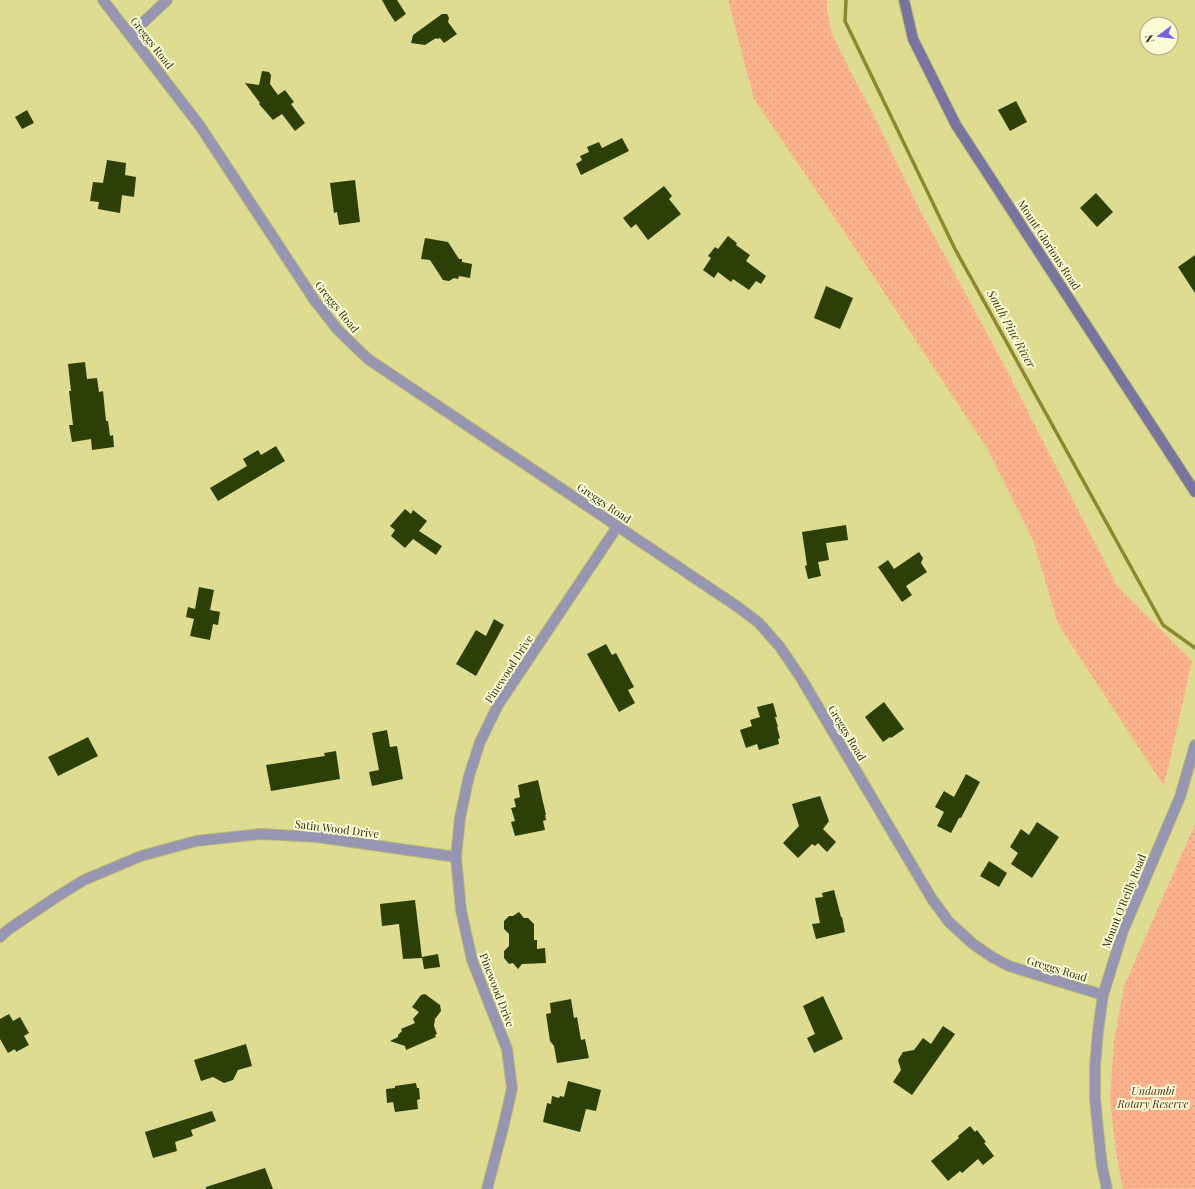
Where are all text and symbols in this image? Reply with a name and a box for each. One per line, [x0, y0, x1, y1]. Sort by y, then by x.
street label: Greggs Road [127, 14, 178, 72]
north arrow [1139, 16, 1179, 56]
text: N [1141, 33, 1157, 44]
street label: Mount Glorious Road [1015, 197, 1085, 293]
street label: Greggs Road [312, 278, 363, 336]
water label: South Pine River [983, 286, 1040, 371]
street label: Greggs Road [574, 479, 635, 527]
street label: Pinewood Drive [481, 631, 536, 706]
street label: Greggs Road [825, 702, 870, 764]
street label: Satin Wood Drive [294, 816, 380, 841]
street label: Mount O'Reilly Road [1098, 851, 1149, 950]
street label: Pinewood Drive [476, 951, 519, 1029]
street label: Greggs Road [1025, 952, 1090, 985]
park label: Undambi Rotary Reserve [1116, 1083, 1189, 1111]

